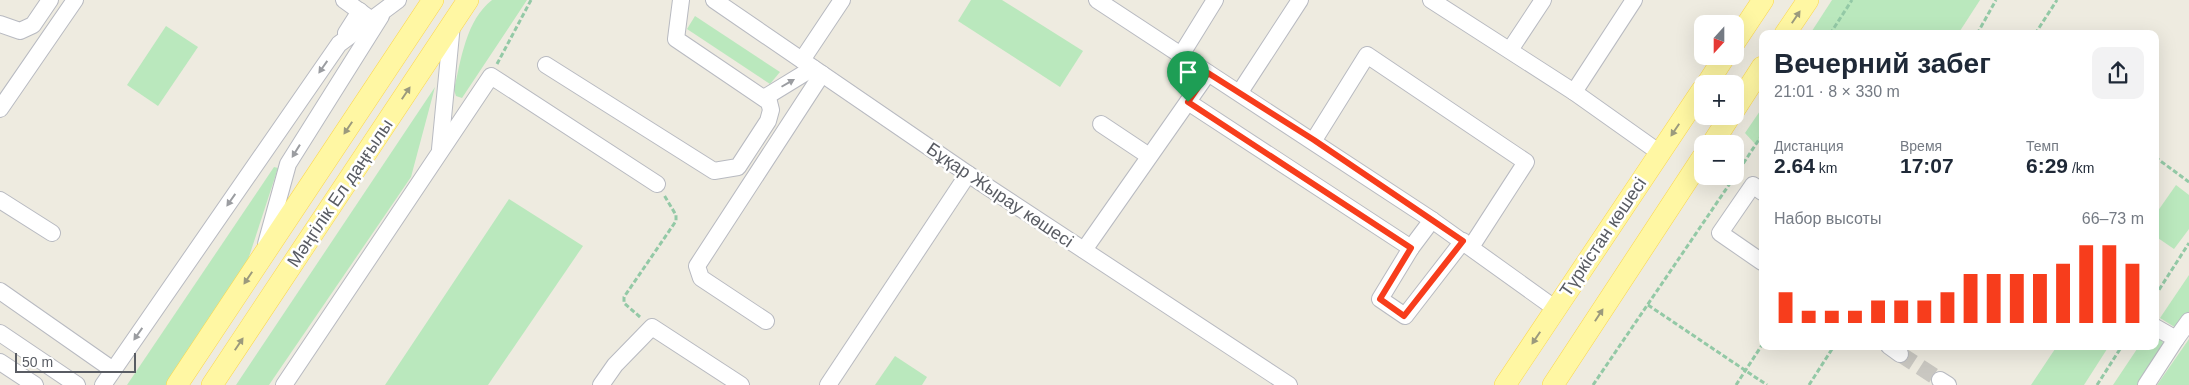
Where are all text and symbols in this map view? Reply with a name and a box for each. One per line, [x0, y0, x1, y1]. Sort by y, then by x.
one-way arrow [1792, 10, 1801, 24]
north arrow [1694, 15, 1744, 65]
map controls [1694, 15, 1744, 185]
button: share [2092, 47, 2144, 99]
text: Вечерний забег [1774, 48, 1991, 79]
pin [1167, 51, 1209, 102]
icon: arrive [1174, 58, 1202, 86]
one-way arrow [318, 60, 328, 74]
button: + [1694, 75, 1744, 125]
one-way arrow [781, 78, 795, 87]
text: 21:01 · 8 × 330 m [1774, 83, 1900, 100]
one-way arrow [402, 86, 411, 100]
street label: Мәңгілік Ел даңғылы [283, 115, 397, 271]
one-way arrow [343, 121, 353, 135]
one-way arrow [1670, 124, 1680, 137]
button: − [1694, 135, 1744, 185]
street label: Бұқар Жырау көшесі [923, 138, 1077, 252]
text: Дистанция [1774, 138, 1844, 154]
text: Время [1900, 138, 1942, 154]
text: Темп [2026, 138, 2059, 154]
one-way arrow [292, 144, 301, 157]
text: 2.64 [1774, 154, 1815, 177]
text: 17:07 [1900, 154, 1954, 177]
text: 6:29 [2026, 154, 2068, 177]
text: km [1815, 160, 1837, 176]
text: /km [2068, 160, 2094, 176]
street label: Түркістан көшесі [1556, 174, 1650, 300]
one-way arrow [226, 194, 236, 207]
text: Набор высоты [1774, 210, 1881, 227]
text: 66–73 m [2082, 210, 2144, 227]
one-way arrow [243, 271, 253, 285]
one-way arrow [1594, 309, 1604, 322]
one-way arrow [133, 327, 143, 341]
one-way arrow [1531, 331, 1541, 345]
one-way arrow [234, 338, 243, 351]
scale bar [15, 350, 136, 373]
text: 50 m [22, 354, 53, 370]

